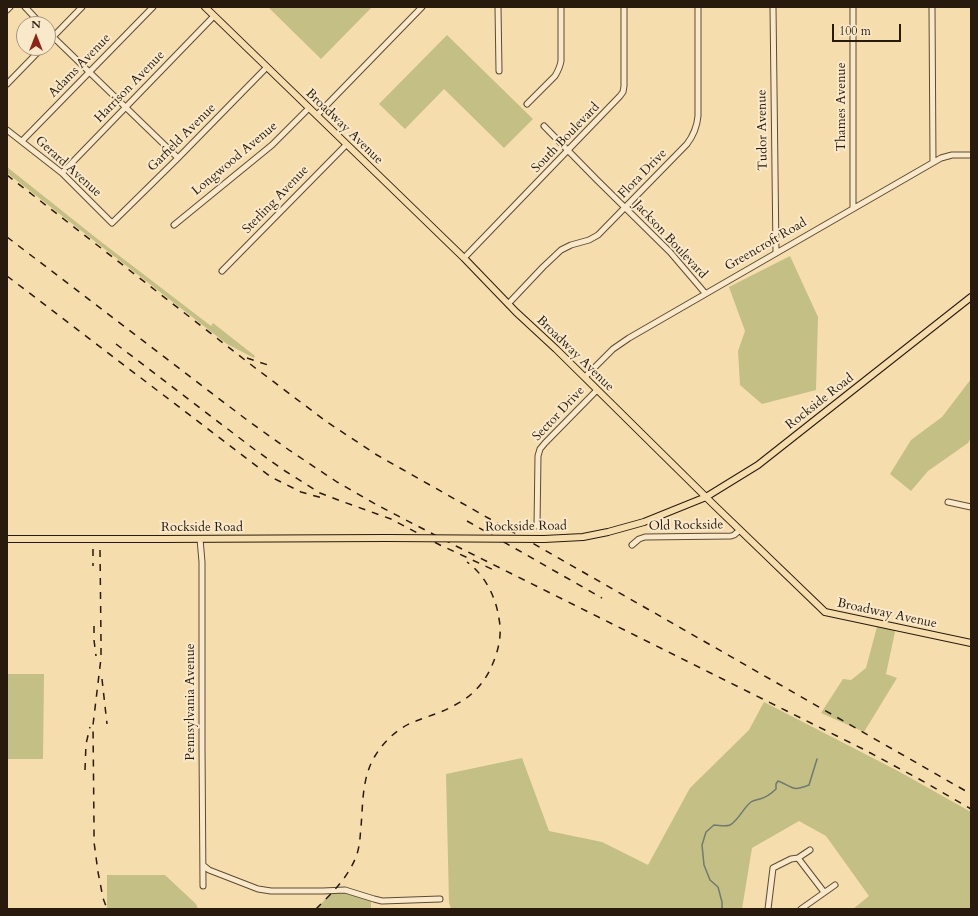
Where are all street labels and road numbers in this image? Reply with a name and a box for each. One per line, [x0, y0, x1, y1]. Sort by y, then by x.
street label: Adams Avenue [46, 31, 114, 101]
street label: Harrison Avenue [92, 48, 168, 126]
street label: Thames Avenue [834, 62, 850, 152]
street label: Broadway Avenue [302, 86, 386, 168]
street label: Tudor Avenue [754, 89, 772, 171]
street label: South Boulevard [529, 100, 603, 176]
street label: Garfield Avenue [145, 101, 219, 175]
street label: Longwood Avenue [189, 119, 281, 199]
street label: Gerard Avenue [32, 133, 104, 201]
street label: Flora Drive [615, 146, 671, 202]
street label: Sterling Avenue [240, 163, 312, 237]
street label: Jackson Boulevard [630, 198, 710, 282]
street label: Greencroft Road [722, 215, 810, 275]
street label: Broadway Avenue [533, 313, 617, 395]
street label: Rockside Road [783, 371, 857, 433]
street label: Sector Drive [530, 383, 588, 445]
street label: Rockside Road [485, 518, 567, 536]
street label: Old Rockside [649, 518, 723, 534]
street label: Rockside Road [161, 520, 243, 536]
street label: Broadway Avenue [836, 596, 938, 632]
street label: Pennsylvania Avenue [183, 643, 199, 761]

